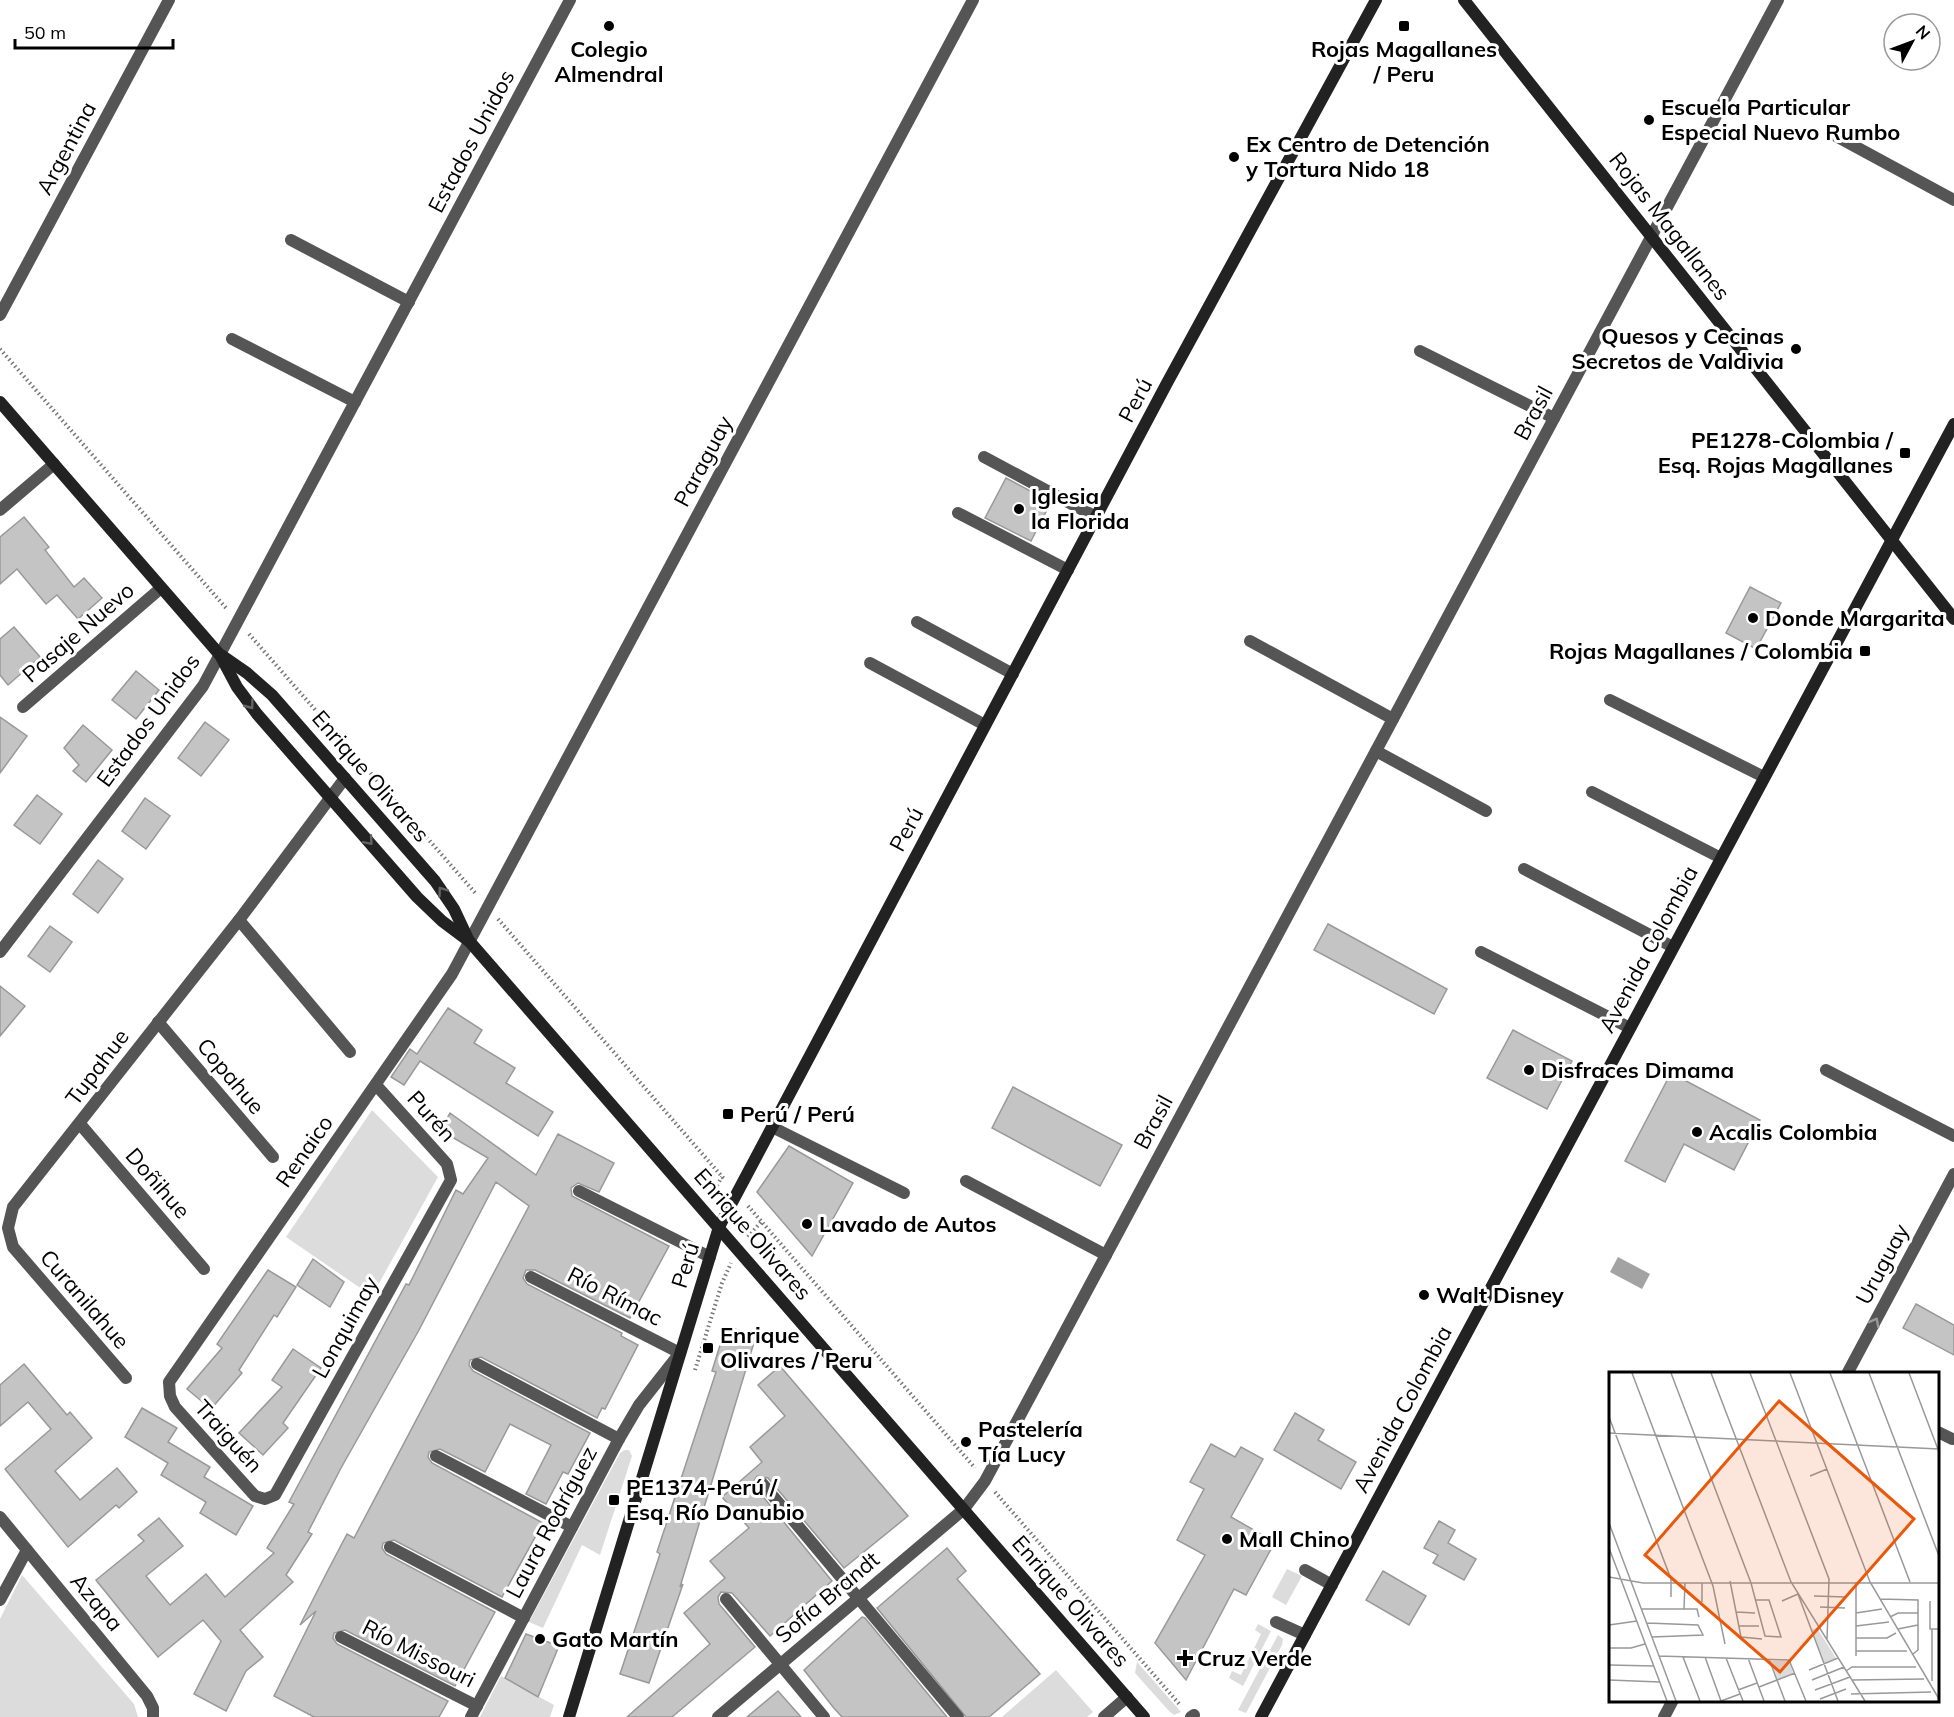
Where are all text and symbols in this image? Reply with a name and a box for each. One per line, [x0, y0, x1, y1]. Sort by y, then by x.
scale bar [15, 12, 172, 50]
north arrow [1882, 12, 1942, 72]
marker: Colegio Almendral [602, 19, 616, 33]
marker: Rojas Magallanes / Peru [1397, 19, 1411, 33]
text: 50 m [24, 21, 66, 44]
text: N [1912, 21, 1935, 43]
place label: Colegio Almendral [555, 35, 663, 88]
place label: Rojas Magallanes / Peru [1311, 35, 1497, 88]
street label: Estados Unidos [422, 65, 520, 217]
place label: Escuela Particular Especial Nuevo Rumbo [1661, 93, 1900, 146]
street label: Argentina [30, 97, 102, 199]
marker: Escuela Particular Especial Nuevo Rumbo [1642, 113, 1656, 127]
place label: Ex Centro de Detención y Tortura Nido 18 [1245, 130, 1490, 183]
street label: Rojas Magallanes [1603, 146, 1737, 306]
marker: Ex Centro de Detención y Tortura Nido 18 [1227, 150, 1241, 164]
place label: Quesos y Cecinas Secretos de Valdivia [1572, 322, 1784, 375]
marker: Quesos y Cecinas Secretos de Valdivia [1789, 342, 1803, 356]
street label: Perú [1112, 373, 1158, 427]
street label: Brasil [1507, 381, 1559, 445]
street label: Paraguay [667, 411, 739, 511]
place label: PE1278-Colombia / Esq. Rojas Magallanes [1658, 426, 1894, 479]
marker: PE1278-Colombia / Esq. Rojas Magallanes [1898, 446, 1912, 460]
place label: Iglesia la Florida [1031, 482, 1129, 535]
marker: Iglesia la Florida [1012, 502, 1026, 516]
street label: Pasaje Nuevo [16, 576, 140, 688]
place label: Donde Margarita [1765, 604, 1945, 632]
marker: Donde Margarita [1746, 611, 1760, 625]
place label: Rojas Magallanes / Colombia [1549, 637, 1853, 665]
marker: Rojas Magallanes / Colombia [1858, 644, 1872, 658]
street label: Estados Unidos [90, 648, 206, 792]
one-way arrow [243, 698, 254, 709]
street label: Enrique Olivares [306, 704, 436, 848]
street label: Perú [883, 802, 929, 856]
one-way arrow [362, 835, 373, 845]
street label: Avenida Colombia [1592, 861, 1704, 1037]
one-way arrow [438, 887, 449, 898]
street label: Tupahue [59, 1023, 135, 1111]
street label: Copahue [191, 1032, 271, 1120]
place label: Disfraces Dimama [1541, 1056, 1734, 1084]
marker: Disfraces Dimama [1522, 1063, 1536, 1077]
street label: Purén [402, 1084, 462, 1148]
street label: Brasil [1127, 1090, 1179, 1154]
place label: Perú / Perú [740, 1100, 855, 1128]
marker: Perú / Perú [721, 1107, 735, 1121]
street label: Renaico [269, 1110, 339, 1192]
place label: Acalis Colombia [1709, 1118, 1877, 1146]
marker: Acalis Colombia [1690, 1125, 1704, 1139]
street label: Doñihue [120, 1142, 196, 1224]
street label: Enrique Olivares [688, 1162, 818, 1306]
place label: Lavado de Autos [819, 1210, 997, 1238]
marker: Lavado de Autos [800, 1217, 814, 1231]
street label: Uruguay [1849, 1219, 1915, 1309]
street label: Perú [665, 1239, 705, 1291]
street label: Curanilahue [34, 1244, 136, 1354]
street label: Río Rímac [563, 1260, 667, 1332]
street label: Lonquimay [305, 1271, 385, 1383]
place label: Walt Disney [1436, 1281, 1564, 1309]
marker: Walt Disney [1417, 1288, 1431, 1302]
one-way arrow [1868, 1318, 1879, 1328]
place label: Enrique Olivares / Peru [720, 1321, 873, 1374]
street label: Avenida Colombia [1346, 1321, 1458, 1497]
marker: Enrique Olivares / Peru [701, 1341, 715, 1355]
inset map [1609, 1372, 1939, 1702]
street label: Traiguén [189, 1394, 269, 1478]
place label: Pastelería Tía Lucy [978, 1415, 1083, 1468]
marker: Pastelería Tía Lucy [959, 1435, 973, 1449]
street label: Laura Rodríguez [499, 1441, 603, 1603]
place label: PE1374-Perú / Esq. Río Danubio [626, 1473, 805, 1526]
marker: PE1374-Perú / Esq. Río Danubio [607, 1493, 621, 1507]
place label: Mall Chino [1239, 1525, 1350, 1553]
street label: Enrique Olivares [1006, 1529, 1136, 1673]
marker: Mall Chino [1220, 1532, 1234, 1546]
street label: Sofía Brandt [769, 1545, 885, 1649]
street label: Azapa [65, 1567, 129, 1637]
street label: Río Missouri [358, 1613, 480, 1693]
place label: Gato Martín [552, 1625, 679, 1653]
marker: Gato Martín [533, 1632, 547, 1646]
place label: Cruz Verde [1197, 1644, 1312, 1672]
marker: Cruz Verde [1178, 1651, 1192, 1665]

